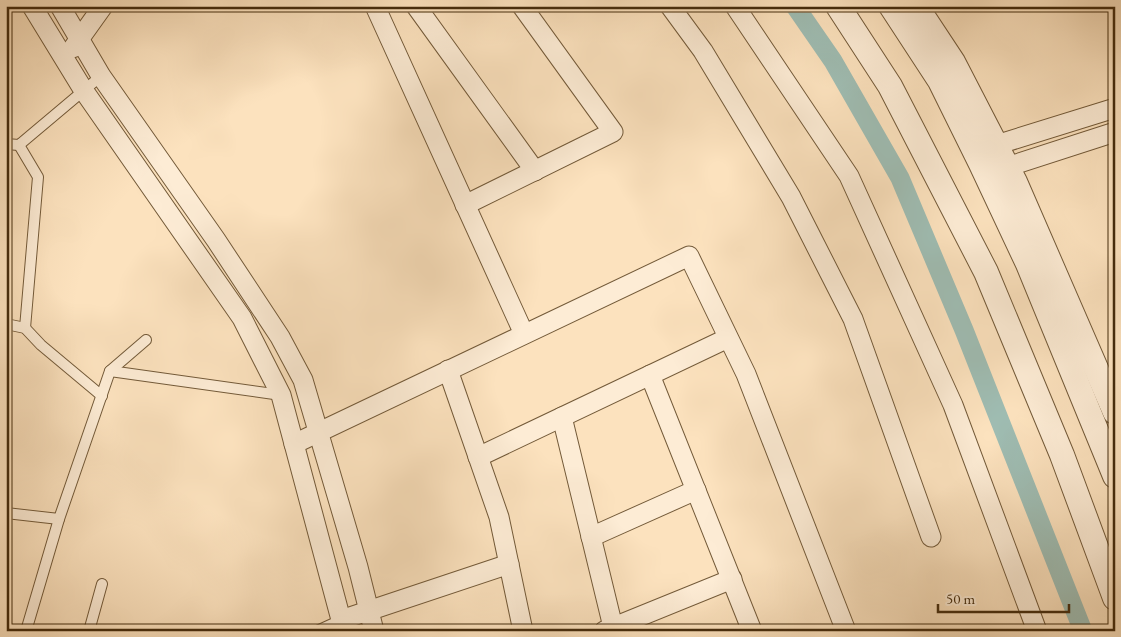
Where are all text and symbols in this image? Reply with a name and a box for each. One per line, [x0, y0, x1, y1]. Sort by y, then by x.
scale bar [938, 582, 1070, 614]
text: 50 m [946, 589, 975, 608]

